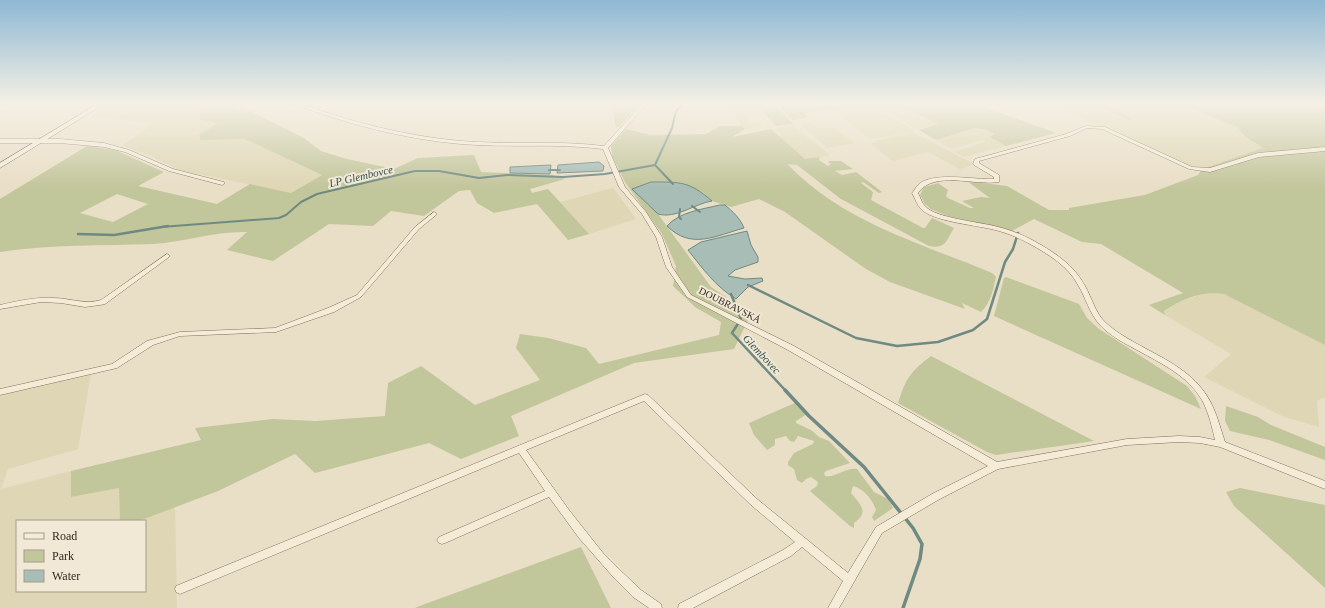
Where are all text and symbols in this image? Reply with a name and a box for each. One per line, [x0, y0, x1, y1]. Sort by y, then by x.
water label: LP Glembovce [327, 163, 394, 189]
street label: DOUBRAVSKÁ [697, 285, 764, 326]
water label: Glembovec [741, 332, 783, 376]
legend [16, 520, 146, 592]
text: Road [52, 529, 77, 543]
text: Park [52, 549, 74, 563]
text: Water [52, 569, 80, 583]

